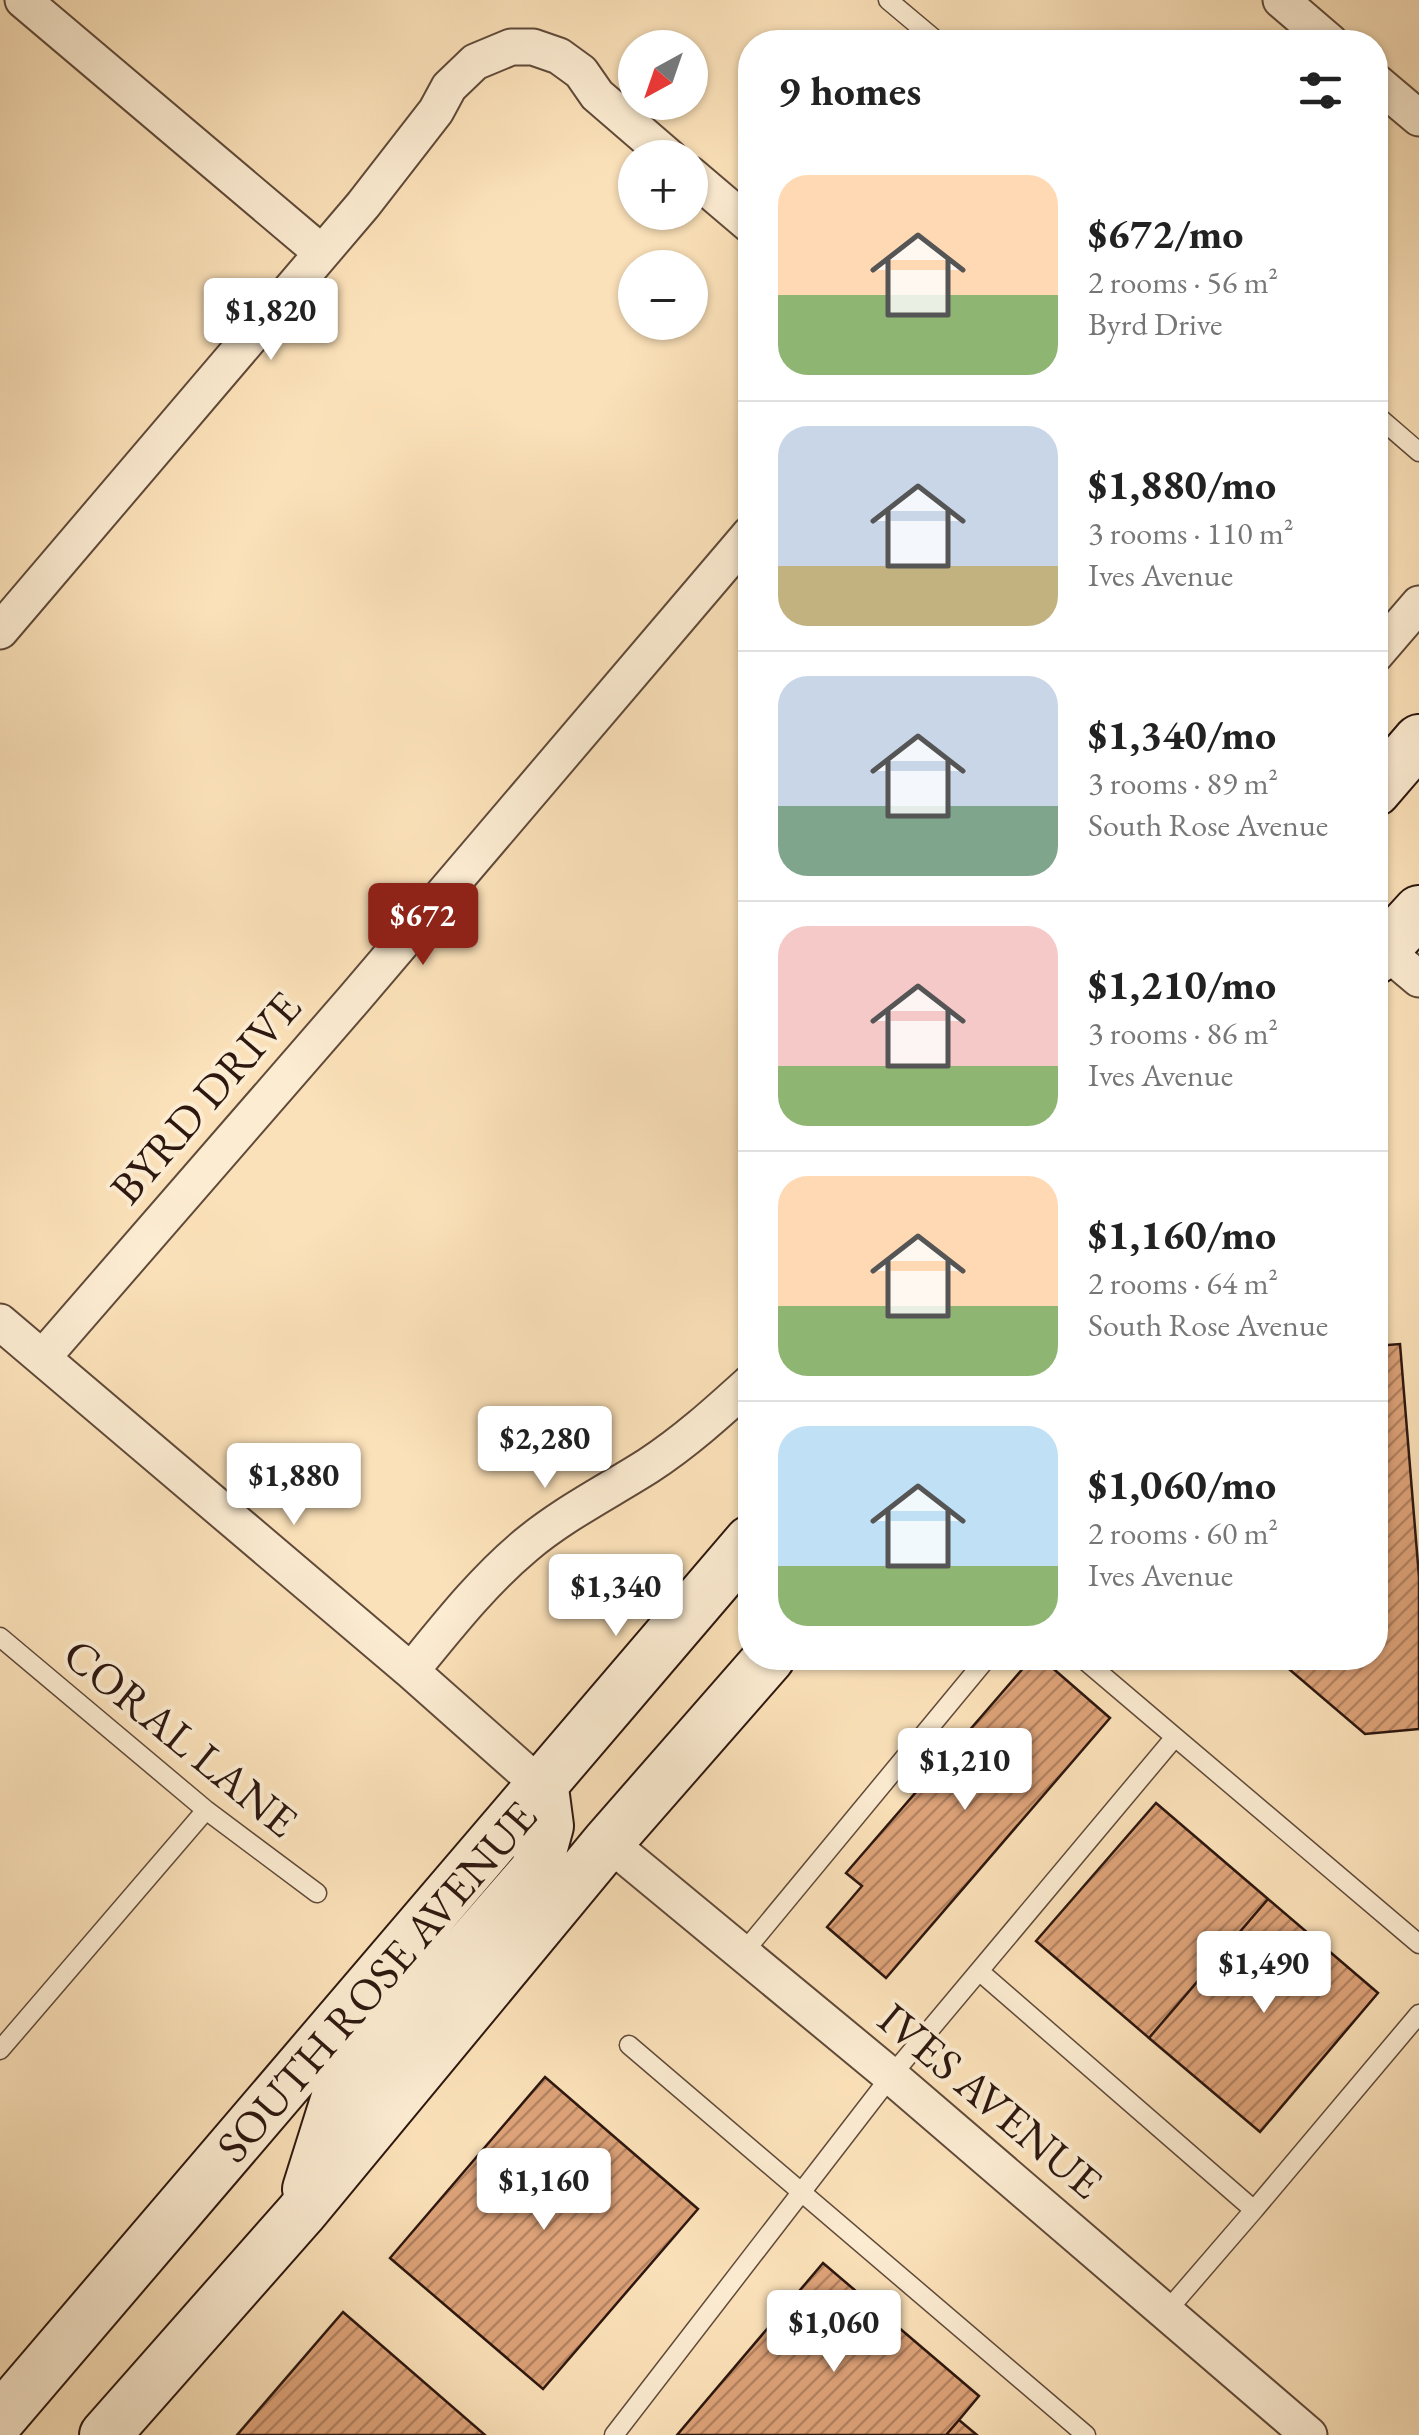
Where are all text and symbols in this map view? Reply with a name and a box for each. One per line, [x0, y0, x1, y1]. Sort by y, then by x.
north arrow [618, 30, 708, 120]
map controls [618, 30, 708, 340]
text: 9 homes [778, 63, 921, 118]
icon: filters [1293, 63, 1348, 118]
button: + [618, 140, 708, 230]
text: $672/mo [1088, 206, 1244, 261]
icon: home [858, 215, 978, 335]
button: − [618, 250, 708, 340]
text: 2 rooms · 56 m² [1088, 261, 1278, 303]
pin: $1,820 [190, 278, 352, 363]
text: $1,820 [226, 289, 316, 331]
text: Byrd Drive [1088, 303, 1222, 345]
text: $1,880/mo [1088, 457, 1276, 512]
icon: home [858, 466, 978, 586]
text: 3 rooms · 110 m² [1088, 512, 1294, 554]
text: Ives Avenue [1088, 554, 1233, 596]
text: $1,340/mo [1088, 707, 1276, 762]
icon: home [858, 716, 978, 836]
text: 3 rooms · 89 m² [1088, 762, 1278, 804]
text: South Rose Avenue [1088, 804, 1328, 846]
pin: $672 [364, 883, 482, 968]
text: $672 [390, 894, 456, 936]
text: $1,210/mo [1088, 957, 1276, 1012]
icon: home [858, 966, 978, 1086]
street label: BYRD DRIVE [97, 979, 313, 1215]
text: 3 rooms · 86 m² [1088, 1012, 1278, 1054]
text: Ives Avenue [1088, 1054, 1233, 1096]
text: $1,160/mo [1088, 1207, 1276, 1262]
icon: home [858, 1216, 978, 1336]
text: 2 rooms · 64 m² [1088, 1262, 1278, 1304]
text: South Rose Avenue [1088, 1304, 1328, 1346]
pin: $2,280 [464, 1406, 626, 1491]
text: $2,280 [500, 1417, 590, 1459]
pin: $1,880 [213, 1443, 375, 1528]
text: $1,880 [249, 1454, 339, 1496]
text: $1,060/mo [1088, 1457, 1276, 1512]
icon: home [858, 1466, 978, 1586]
text: 2 rooms · 60 m² [1088, 1512, 1278, 1554]
pin: $1,340 [535, 1554, 697, 1639]
text: Ives Avenue [1088, 1554, 1233, 1596]
text: $1,340 [571, 1565, 661, 1607]
street label: CORAL LANE [52, 1625, 310, 1849]
pin: $1,210 [884, 1728, 1046, 1813]
text: $1,210 [920, 1739, 1010, 1781]
street label: SOUTH ROSE AVENUE [203, 1788, 549, 2174]
pin: $1,490 [1183, 1931, 1345, 2016]
text: $1,490 [1219, 1942, 1309, 1984]
street label: IVES AVENUE [867, 1989, 1115, 2211]
pin: $1,160 [463, 2148, 625, 2233]
text: $1,160 [499, 2159, 589, 2201]
pin: $1,060 [753, 2290, 915, 2375]
text: $1,060 [789, 2301, 879, 2343]

